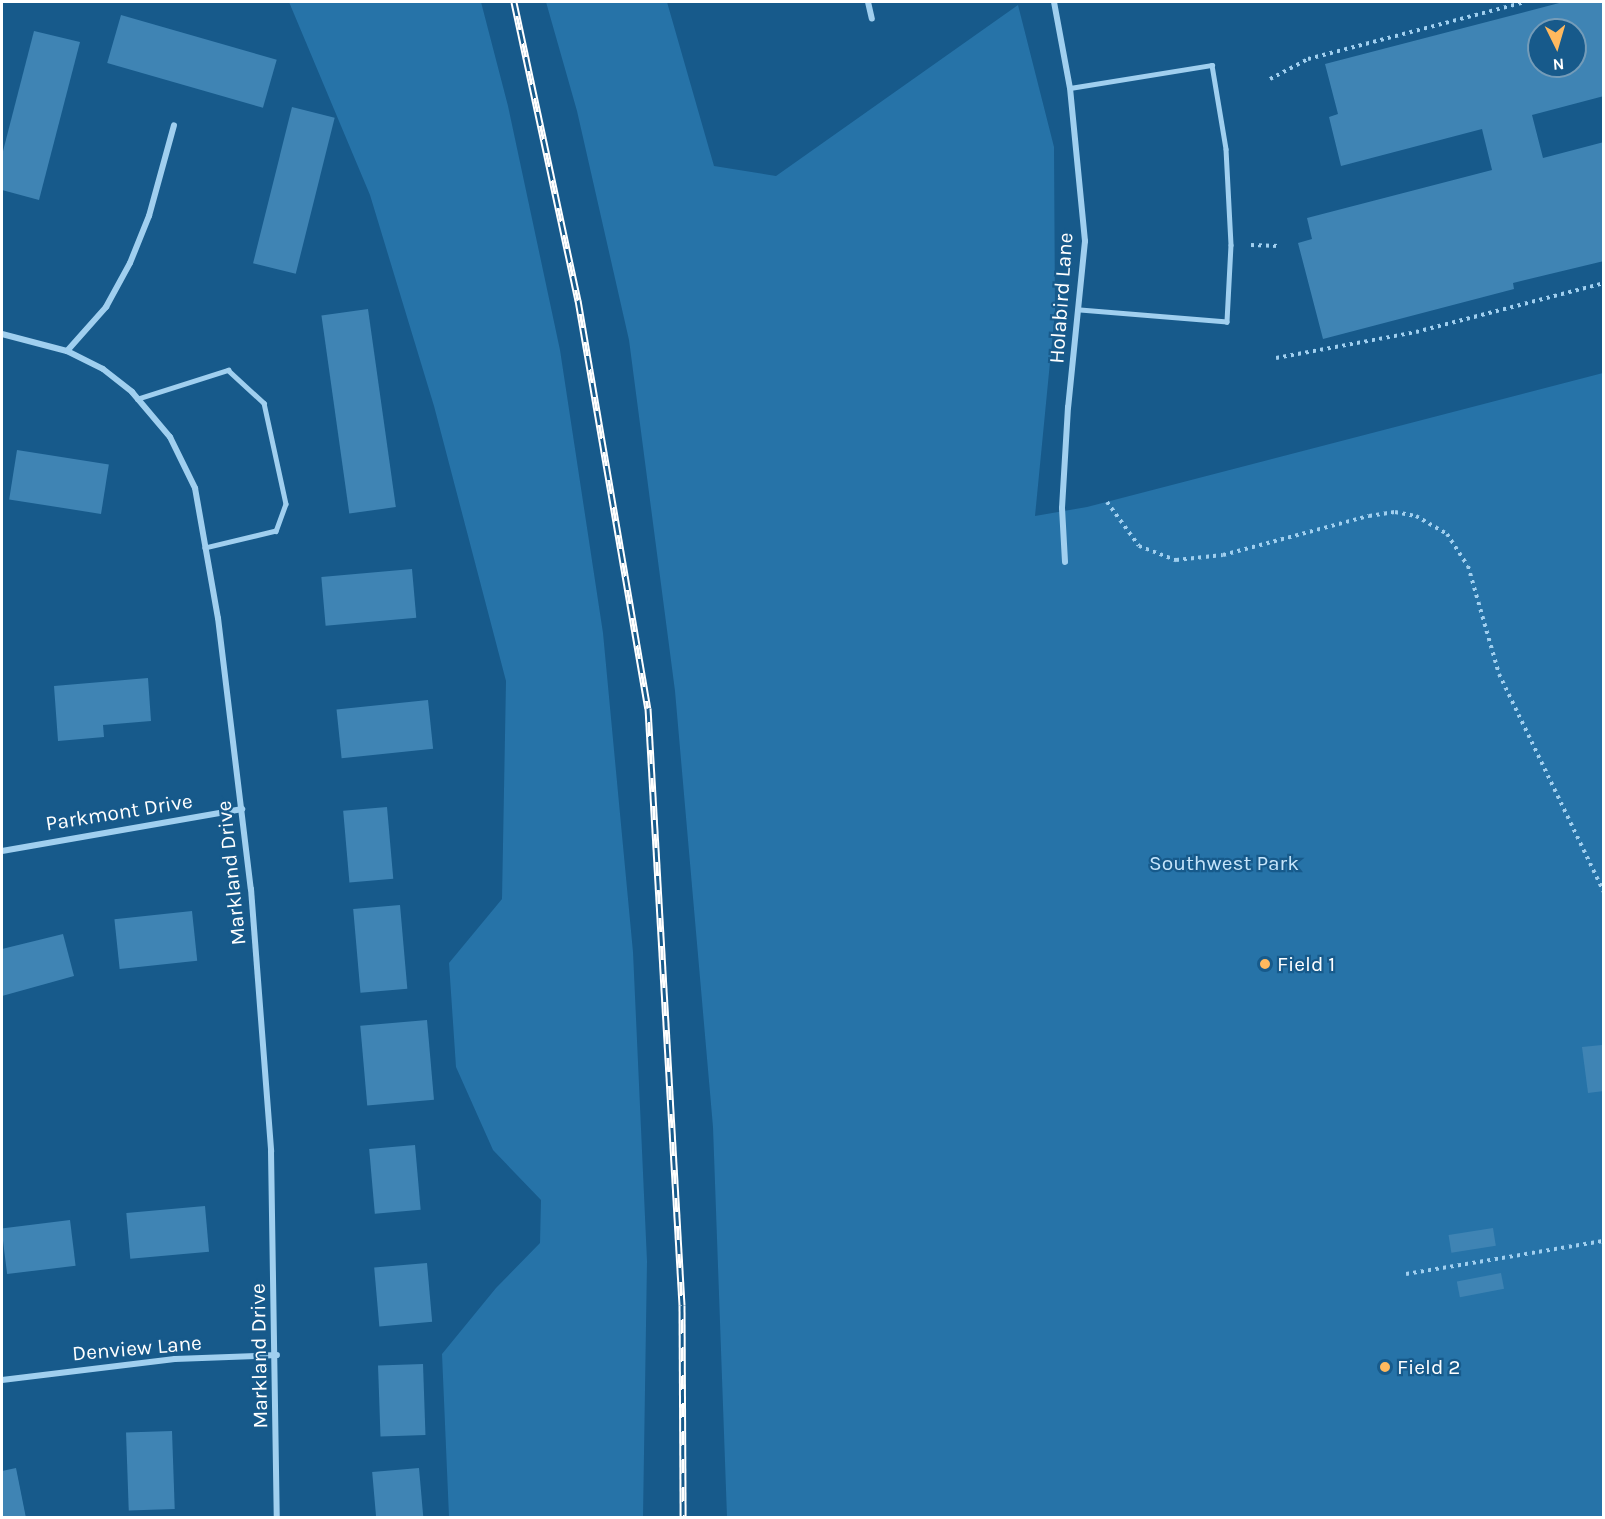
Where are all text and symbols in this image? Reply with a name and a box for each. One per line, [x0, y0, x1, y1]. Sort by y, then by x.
north arrow [1527, 18, 1587, 78]
text: N [1552, 54, 1565, 74]
street label: Holabird Lane [1044, 232, 1078, 364]
street label: Parkmont Drive [44, 788, 194, 836]
street label: Markland Drive [211, 799, 251, 947]
park label: Southwest Park [1149, 850, 1299, 876]
place label: Field 1 [1277, 951, 1335, 977]
marker: Field 1 [1258, 957, 1272, 971]
street label: Markland Drive [245, 1283, 273, 1429]
street label: Denview Lane [71, 1330, 203, 1366]
place label: Field 2 [1397, 1354, 1461, 1380]
marker: Field 2 [1378, 1360, 1392, 1374]

